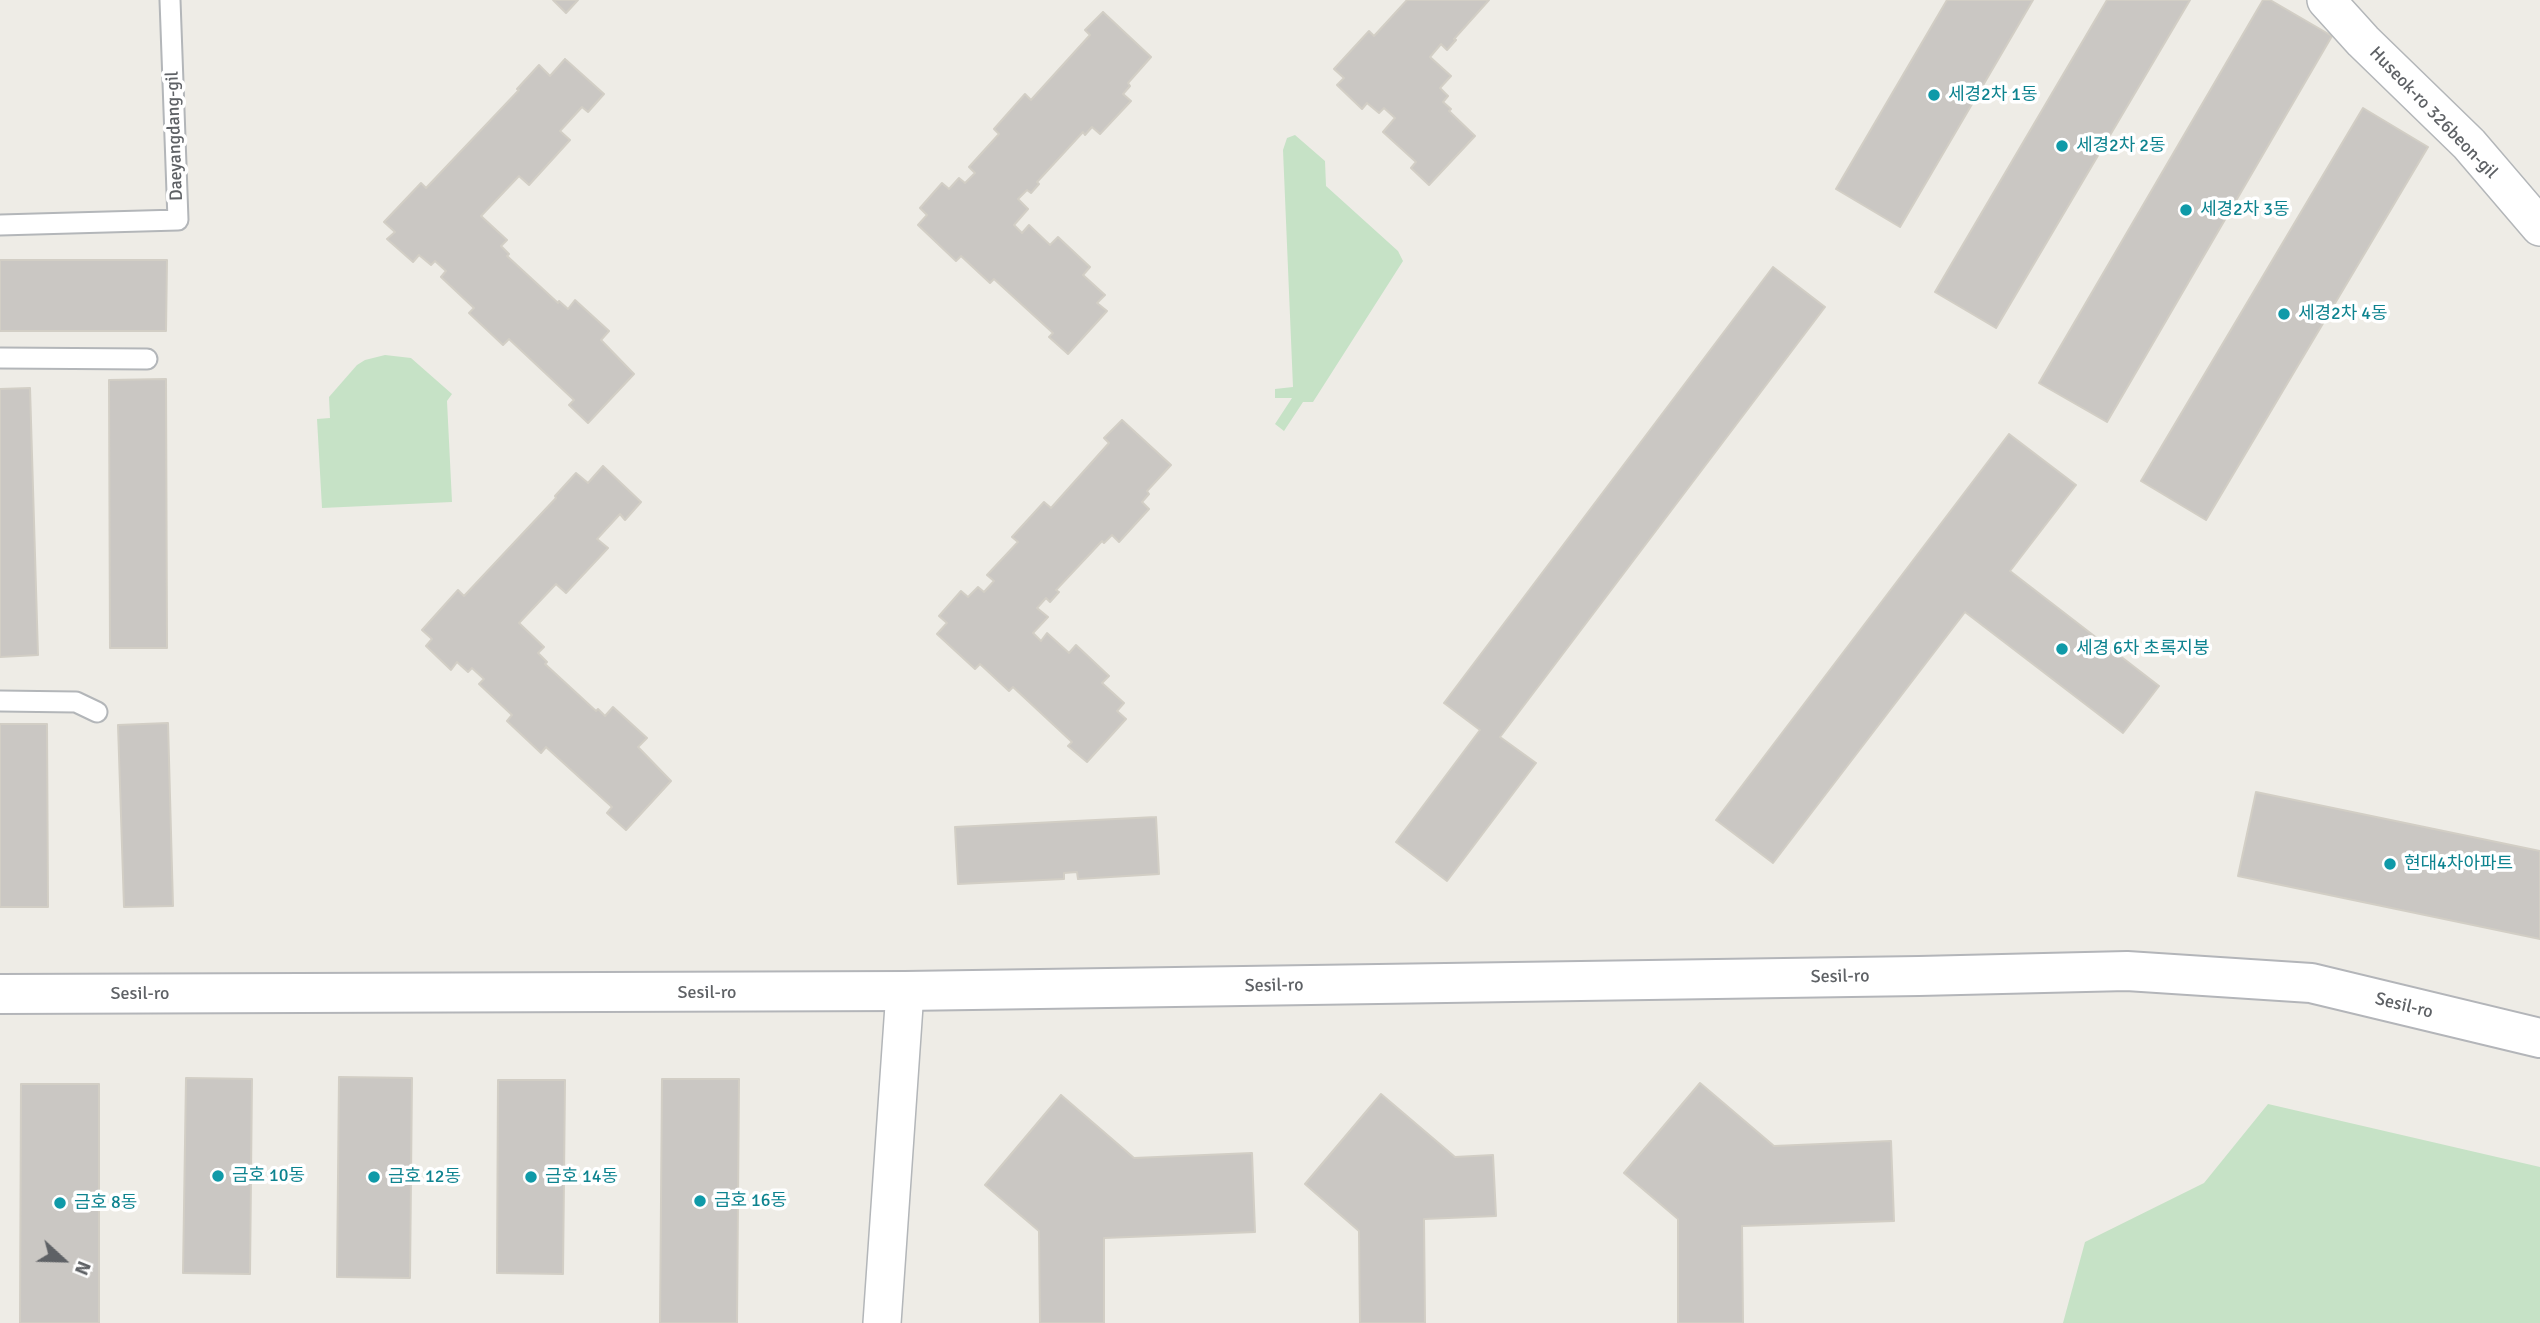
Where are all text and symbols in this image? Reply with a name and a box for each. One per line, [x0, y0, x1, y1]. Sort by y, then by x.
street label: Huseok-ro 326beon-gil [2364, 42, 2502, 184]
street label: Daeyangdang-gil [162, 71, 188, 201]
place label: 세경2차 1동 [1948, 84, 2038, 106]
marker: 세경2차 1동 [1926, 87, 1942, 103]
place label: 세경2차 2동 [2076, 135, 2166, 157]
marker: 세경2차 2동 [2054, 138, 2070, 154]
place label: 세경2차 3동 [2200, 199, 2290, 221]
marker: 세경2차 3동 [2178, 202, 2194, 218]
place label: 세경2차 4동 [2298, 303, 2388, 325]
marker: 세경2차 4동 [2276, 306, 2292, 322]
place label: 세경 6차 초록지붕 [2076, 638, 2210, 660]
marker: 세경 6차 초록지붕 [2054, 641, 2070, 657]
place label: 현대4차아파트 [2404, 853, 2513, 875]
marker: 현대4차아파트 [2382, 856, 2398, 872]
street label: Sesil-ro [1810, 966, 1870, 988]
street label: Sesil-ro [1244, 975, 1304, 997]
street label: Sesil-ro [678, 982, 736, 1004]
street label: Sesil-ro [111, 983, 169, 1005]
street label: Sesil-ro [2373, 988, 2435, 1024]
place label: 금호 10동 [232, 1165, 305, 1187]
place label: 금호 12동 [388, 1166, 461, 1188]
place label: 금호 14동 [545, 1166, 618, 1188]
marker: 금호 10동 [210, 1168, 226, 1184]
marker: 금호 12동 [366, 1169, 382, 1185]
marker: 금호 14동 [523, 1169, 539, 1185]
place label: 금호 16동 [714, 1190, 787, 1212]
place label: 금호 8동 [74, 1192, 137, 1214]
marker: 금호 16동 [692, 1193, 708, 1209]
marker: 금호 8동 [52, 1195, 68, 1211]
north arrow [28, 1225, 98, 1295]
text: N [69, 1257, 96, 1278]

